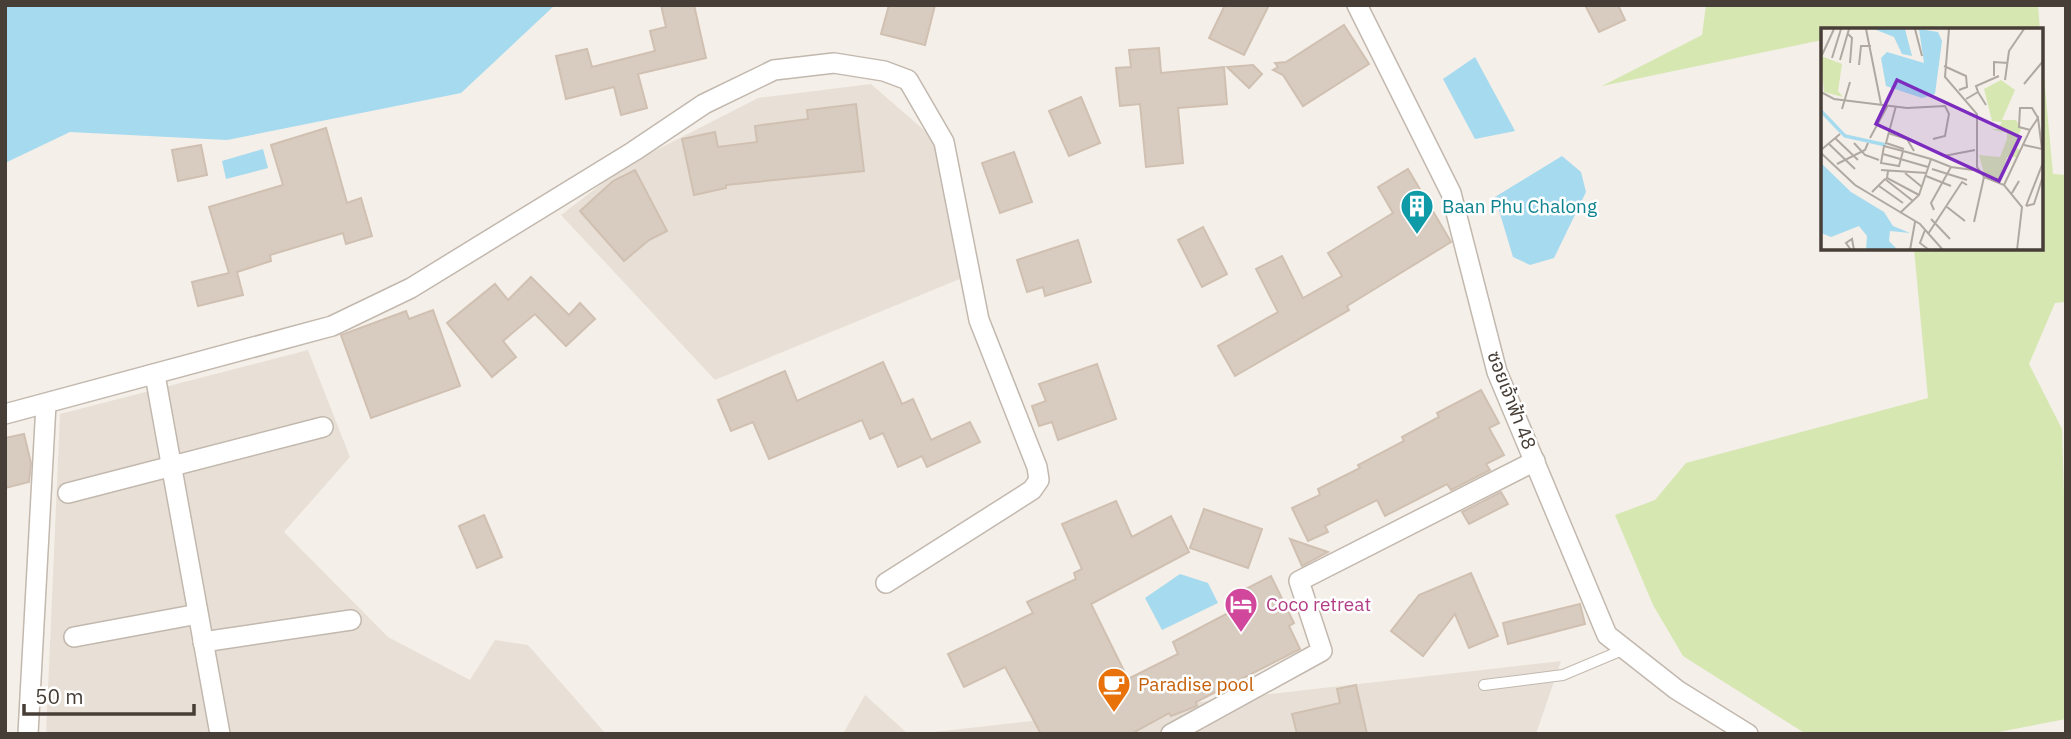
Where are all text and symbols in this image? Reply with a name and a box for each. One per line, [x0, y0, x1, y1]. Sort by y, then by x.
inset map [1821, 28, 2043, 250]
building icon: Baan Phu Chalong [1398, 187, 1436, 236]
place label: Baan Phu Chalong [1442, 194, 1597, 218]
street label: ซอยเจ้าฟ้า 48 [1482, 347, 1542, 453]
hotel icon: Coco retreat [1222, 585, 1260, 634]
place label: Coco retreat [1266, 592, 1371, 616]
cafe icon: Paradise pool [1095, 665, 1133, 714]
scale bar [24, 672, 194, 716]
place label: Paradise pool [1138, 672, 1254, 696]
text: 50 m [35, 682, 84, 710]

